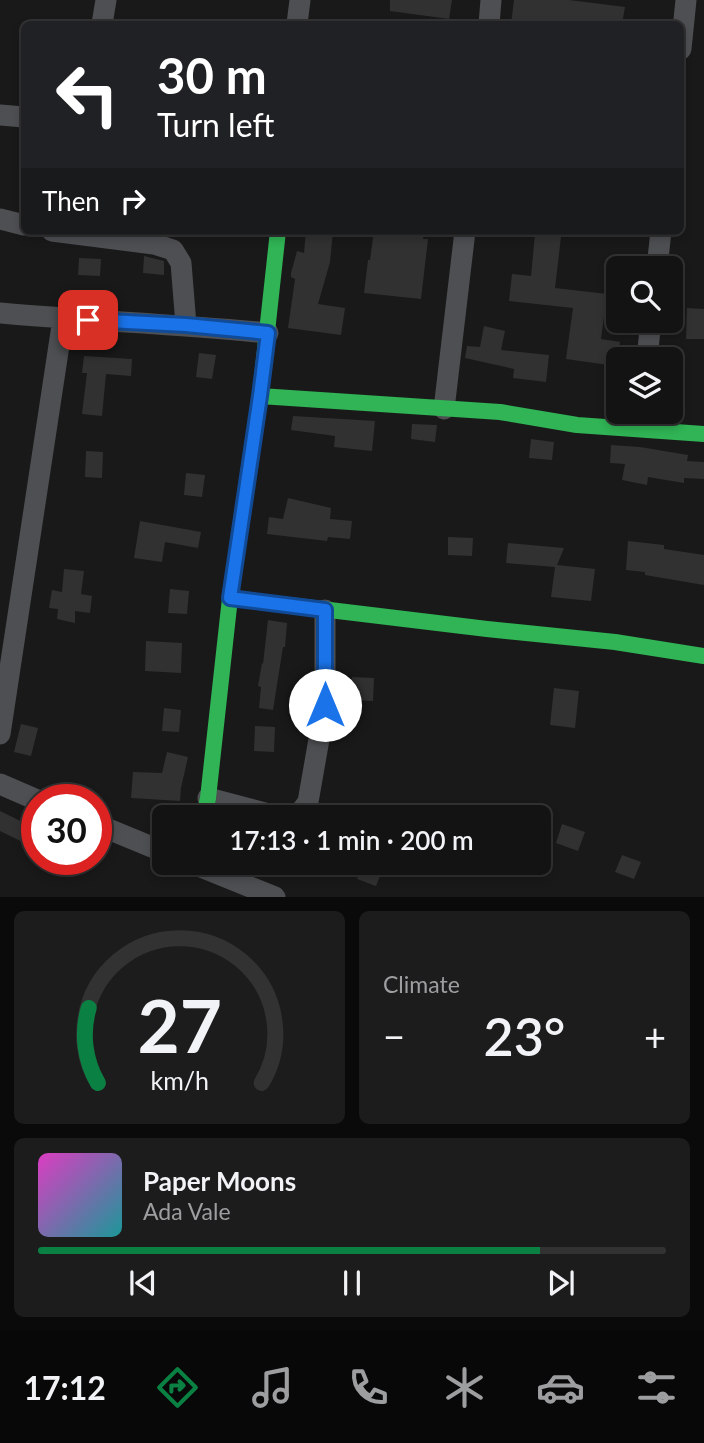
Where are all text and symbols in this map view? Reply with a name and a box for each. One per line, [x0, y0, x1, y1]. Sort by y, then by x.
text: 30 m [157, 46, 267, 104]
icon: left [42, 49, 133, 140]
text: Turn left [157, 105, 274, 144]
icon: right [114, 182, 152, 220]
text: Then [42, 185, 100, 217]
map controls [606, 256, 683, 424]
button: search [606, 256, 683, 333]
pin [58, 290, 118, 350]
icon: arrive [69, 301, 107, 339]
button: layers [606, 347, 683, 424]
position arrow [288, 668, 362, 742]
speed limit sign: 30 [21, 784, 112, 875]
text: 17:13 · 1 min · 200 m [229, 824, 474, 856]
text: Climate [383, 970, 460, 998]
text: 27 [137, 982, 222, 1070]
text: 23° [484, 1005, 565, 1067]
text: − [383, 1013, 405, 1059]
text: + [644, 1013, 666, 1059]
text: km/h [150, 1065, 209, 1095]
text: Paper Moons [143, 1165, 296, 1197]
text: Ada Vale [143, 1197, 231, 1225]
icon: previous [124, 1264, 162, 1302]
icon: pause [333, 1264, 371, 1302]
icon: next [542, 1264, 580, 1302]
icon: directions [153, 1363, 202, 1412]
icon: music [248, 1363, 297, 1412]
icon: phone [344, 1363, 393, 1412]
icon: climate [440, 1363, 489, 1412]
icon: car [536, 1363, 585, 1412]
icon: filters [632, 1363, 681, 1412]
text: 17:12 [23, 1368, 106, 1407]

